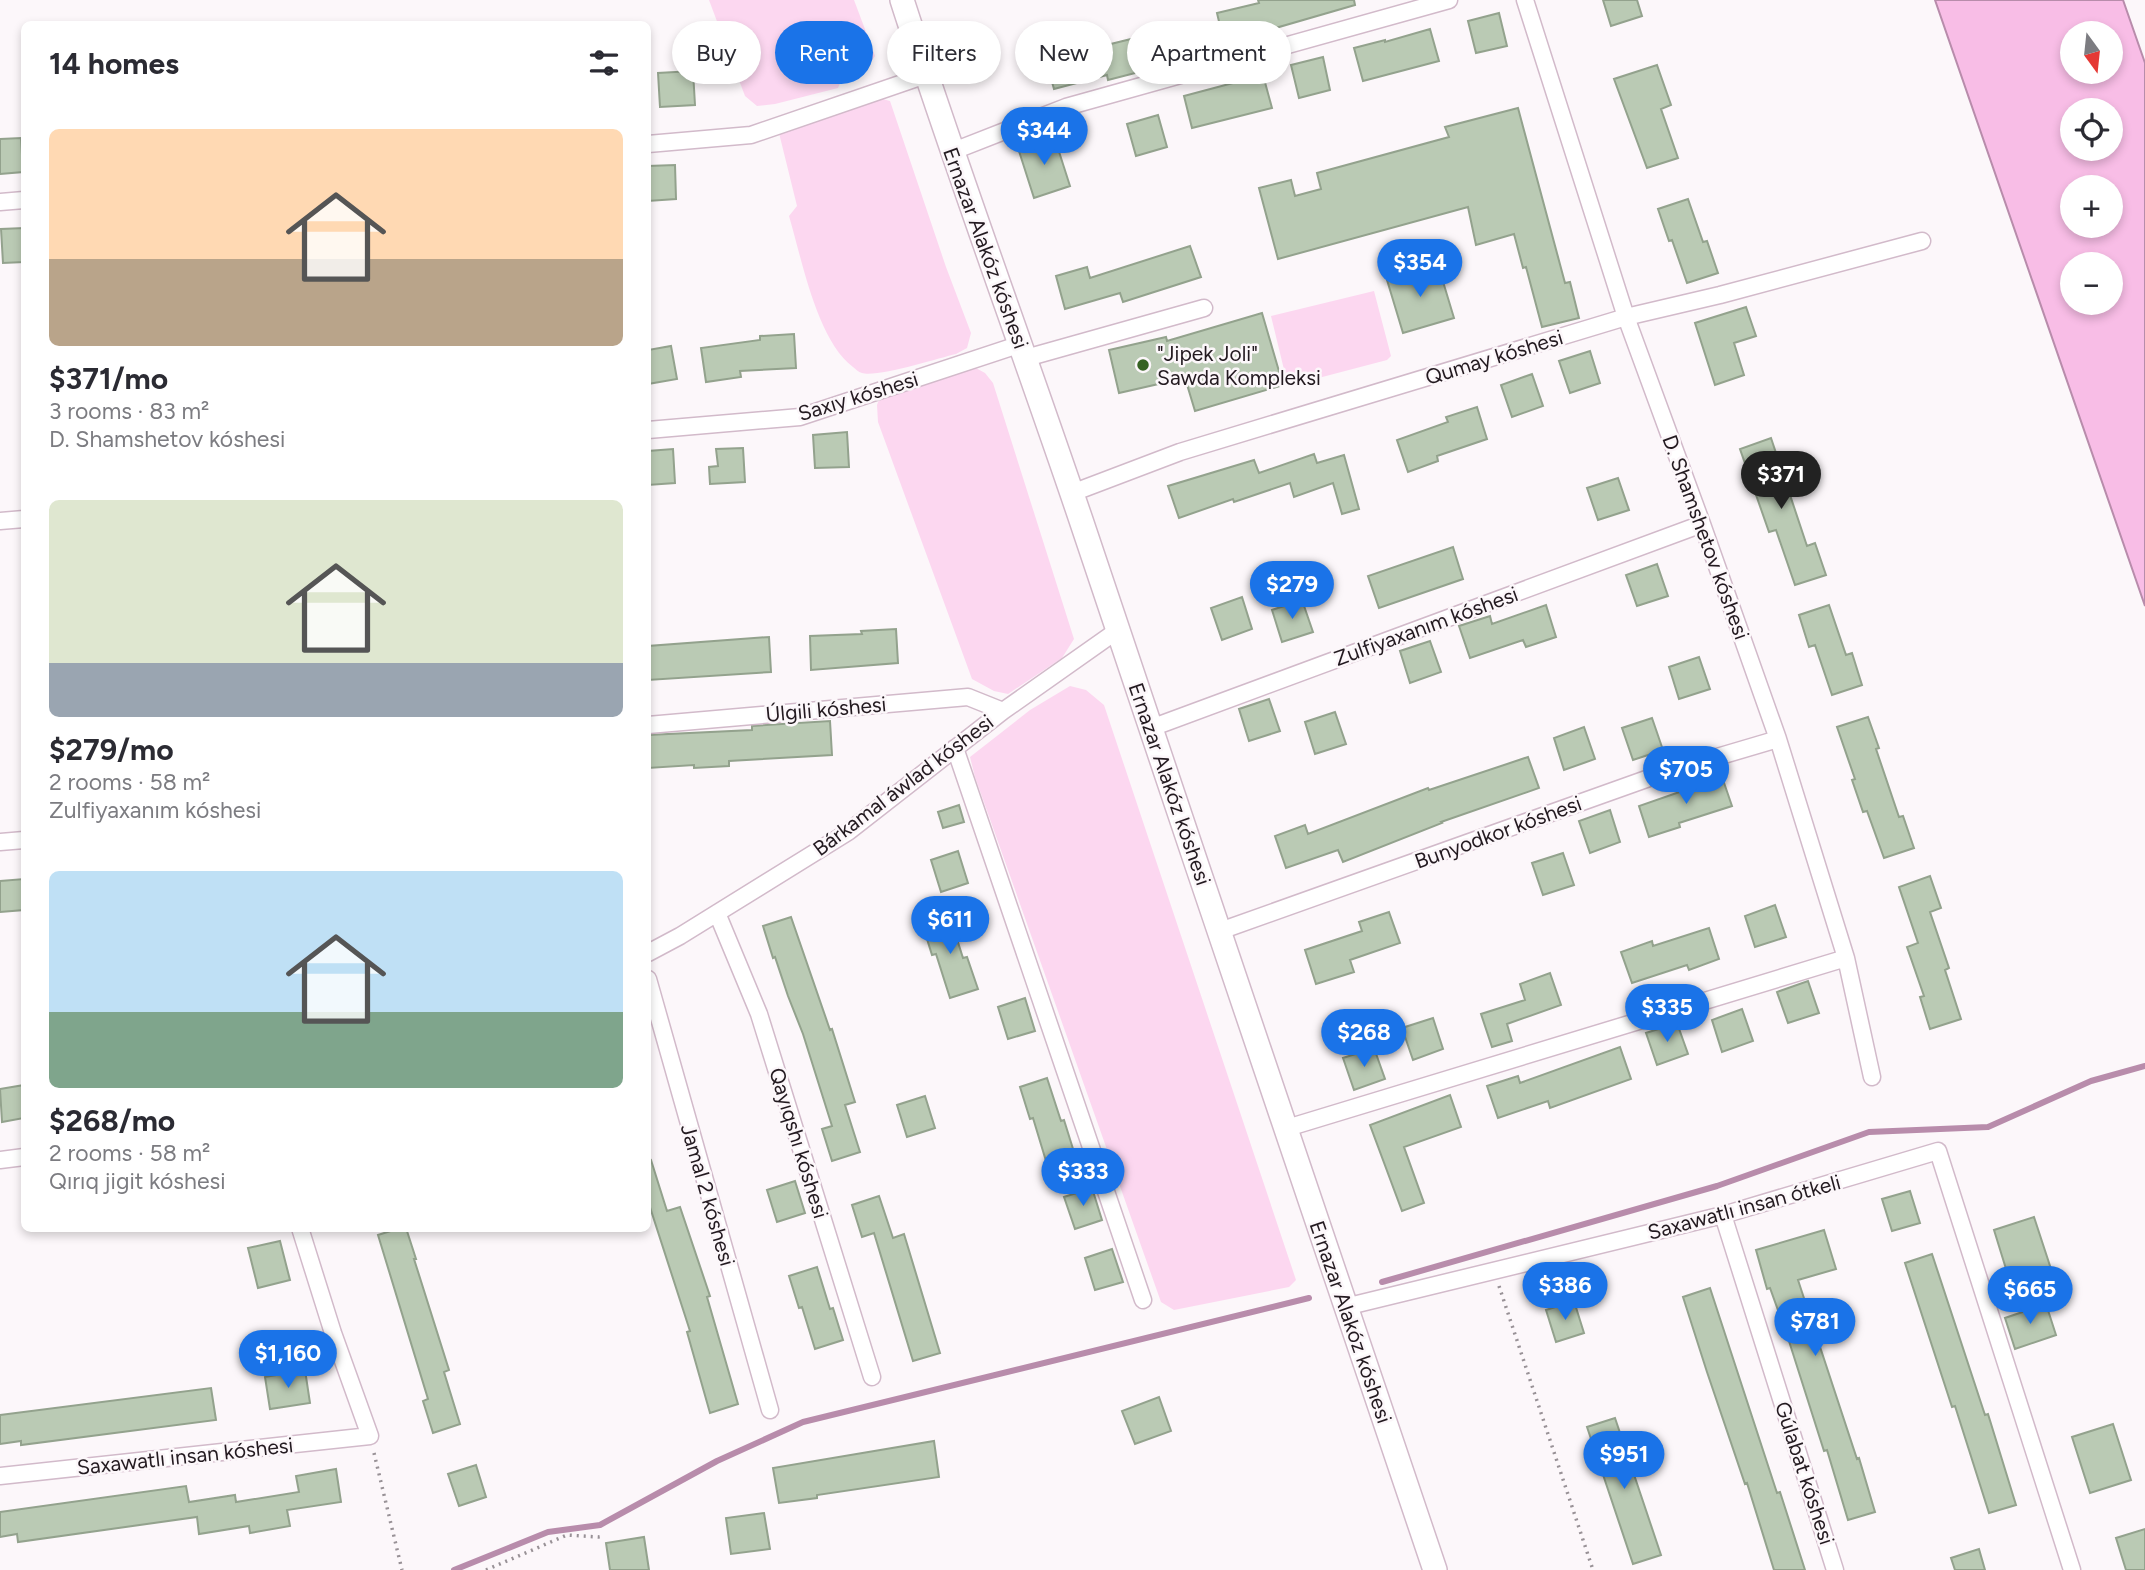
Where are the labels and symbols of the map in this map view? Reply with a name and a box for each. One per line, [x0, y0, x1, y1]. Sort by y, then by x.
north arrow [2060, 21, 2123, 84]
pin: $344 [1003, 108, 1085, 167]
street label: Ernazar Alakóz kóshesi [938, 144, 1034, 352]
pin: $354 [1379, 240, 1461, 299]
street label: Qumay kóshesi [1422, 324, 1566, 390]
place label: "Jipek Joli" Sawda Kompleksi [1157, 341, 1321, 390]
marker: "Jipek Joli" Sawda Kompleksi [1135, 357, 1151, 373]
street label: Saxıy kóshesi [795, 366, 921, 426]
street label: D. Shamshetov kóshesi [1657, 431, 1755, 643]
pin: $371 [1740, 452, 1822, 511]
pin: $279 [1251, 562, 1333, 621]
street label: Zulfiyaxanım kóshesi [1331, 581, 1521, 671]
street label: Ernazar Alakóz kóshesi [1124, 680, 1216, 888]
street label: Úlgili kóshesi [765, 691, 887, 727]
street label: Bárkamal áwlad kóshesi [808, 709, 998, 861]
pin: $705 [1645, 746, 1727, 806]
street label: Bunyodkor kóshesi [1411, 790, 1585, 874]
pin: $611 [909, 897, 991, 956]
pin: $335 [1626, 984, 1708, 1044]
pin: $268 [1323, 1010, 1405, 1069]
street label: Qayıqshı kóshesi [764, 1065, 834, 1221]
street label: Jamal 2 kóshesi [676, 1121, 740, 1269]
pin: $333 [1042, 1148, 1124, 1208]
street label: Saxawatlı insan ótkeli [1645, 1169, 1843, 1245]
street label: Ernazar Alakóz kóshesi [1305, 1218, 1397, 1426]
pin: $386 [1524, 1262, 1606, 1322]
pin: $665 [1989, 1266, 2071, 1326]
pin: $781 [1774, 1298, 1856, 1358]
pin: $1,160 [231, 1330, 345, 1390]
street label: Gúlabat kóshesi [1770, 1398, 1840, 1548]
street label: Saxawatlı insan kóshesi [76, 1432, 294, 1480]
pin: $951 [1583, 1432, 1665, 1491]

